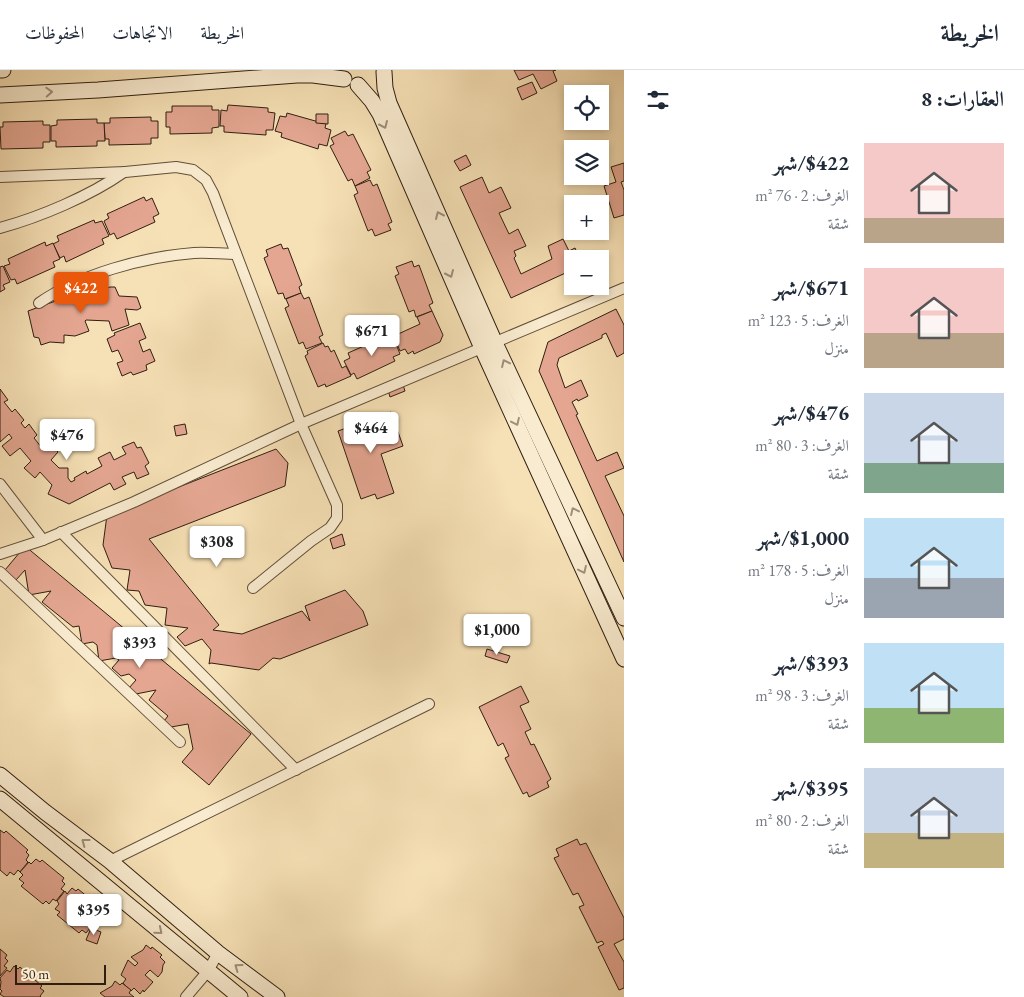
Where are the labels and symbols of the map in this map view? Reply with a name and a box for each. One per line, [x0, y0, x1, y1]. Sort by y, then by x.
one-way arrow [45, 87, 53, 98]
one-way arrow [378, 120, 389, 129]
one-way arrow [434, 211, 445, 220]
one-way arrow [443, 269, 454, 278]
pin: $422 [51, 272, 111, 314]
pin: $671 [342, 314, 402, 357]
one-way arrow [500, 359, 511, 368]
pin: $464 [341, 412, 401, 454]
one-way arrow [510, 417, 520, 426]
pin: $476 [37, 418, 97, 461]
one-way arrow [570, 507, 580, 516]
pin: $308 [187, 526, 247, 568]
one-way arrow [577, 565, 588, 574]
pin: $1,000 [456, 614, 538, 656]
pin: $393 [110, 626, 170, 669]
one-way arrow [81, 839, 91, 848]
pin: $395 [64, 894, 124, 936]
one-way arrow [153, 925, 162, 933]
scale bar [15, 962, 106, 985]
one-way arrow [235, 965, 244, 973]

